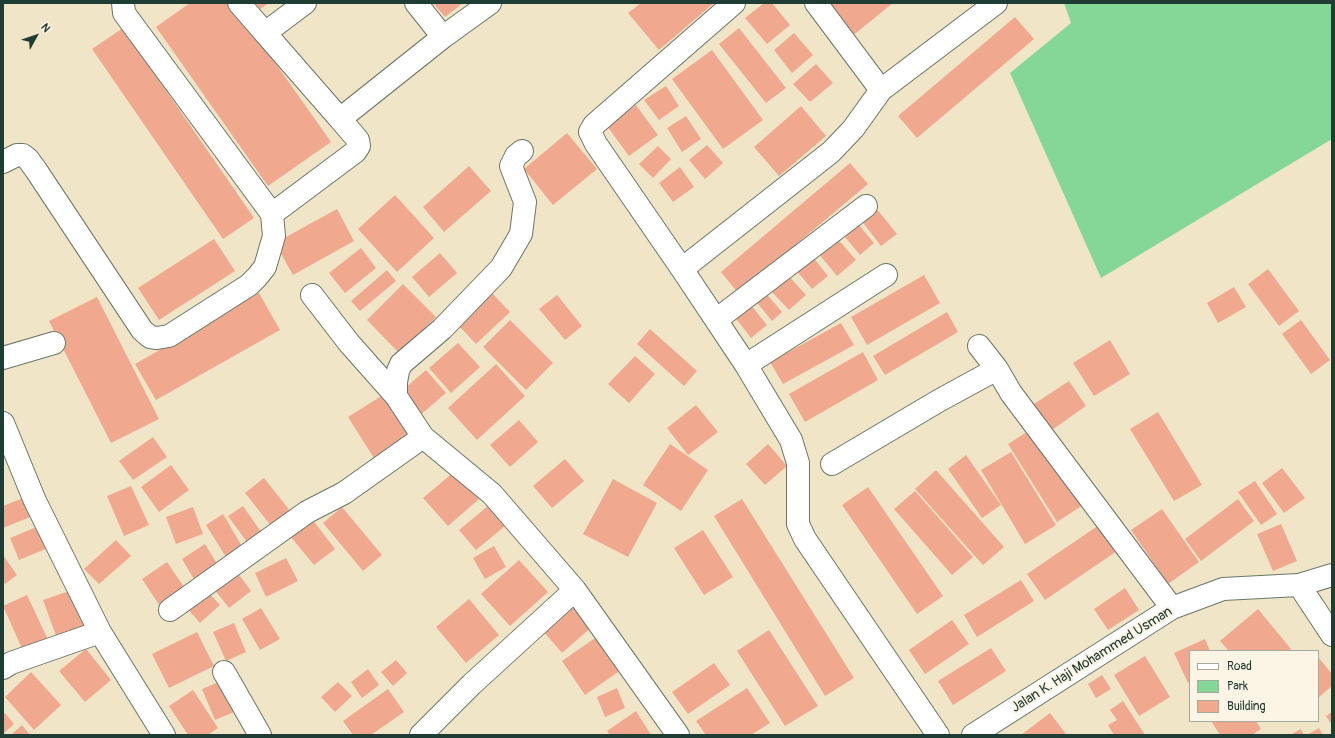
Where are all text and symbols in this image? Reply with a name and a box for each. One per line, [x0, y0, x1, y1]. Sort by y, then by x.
north arrow [16, 16, 56, 56]
text: N [38, 21, 53, 35]
street label: Jalan K. Haji Mohammed Usman [1008, 603, 1176, 717]
legend [1189, 650, 1319, 722]
text: Road [1227, 659, 1252, 674]
text: Park [1227, 679, 1248, 694]
text: Building [1227, 699, 1266, 714]

